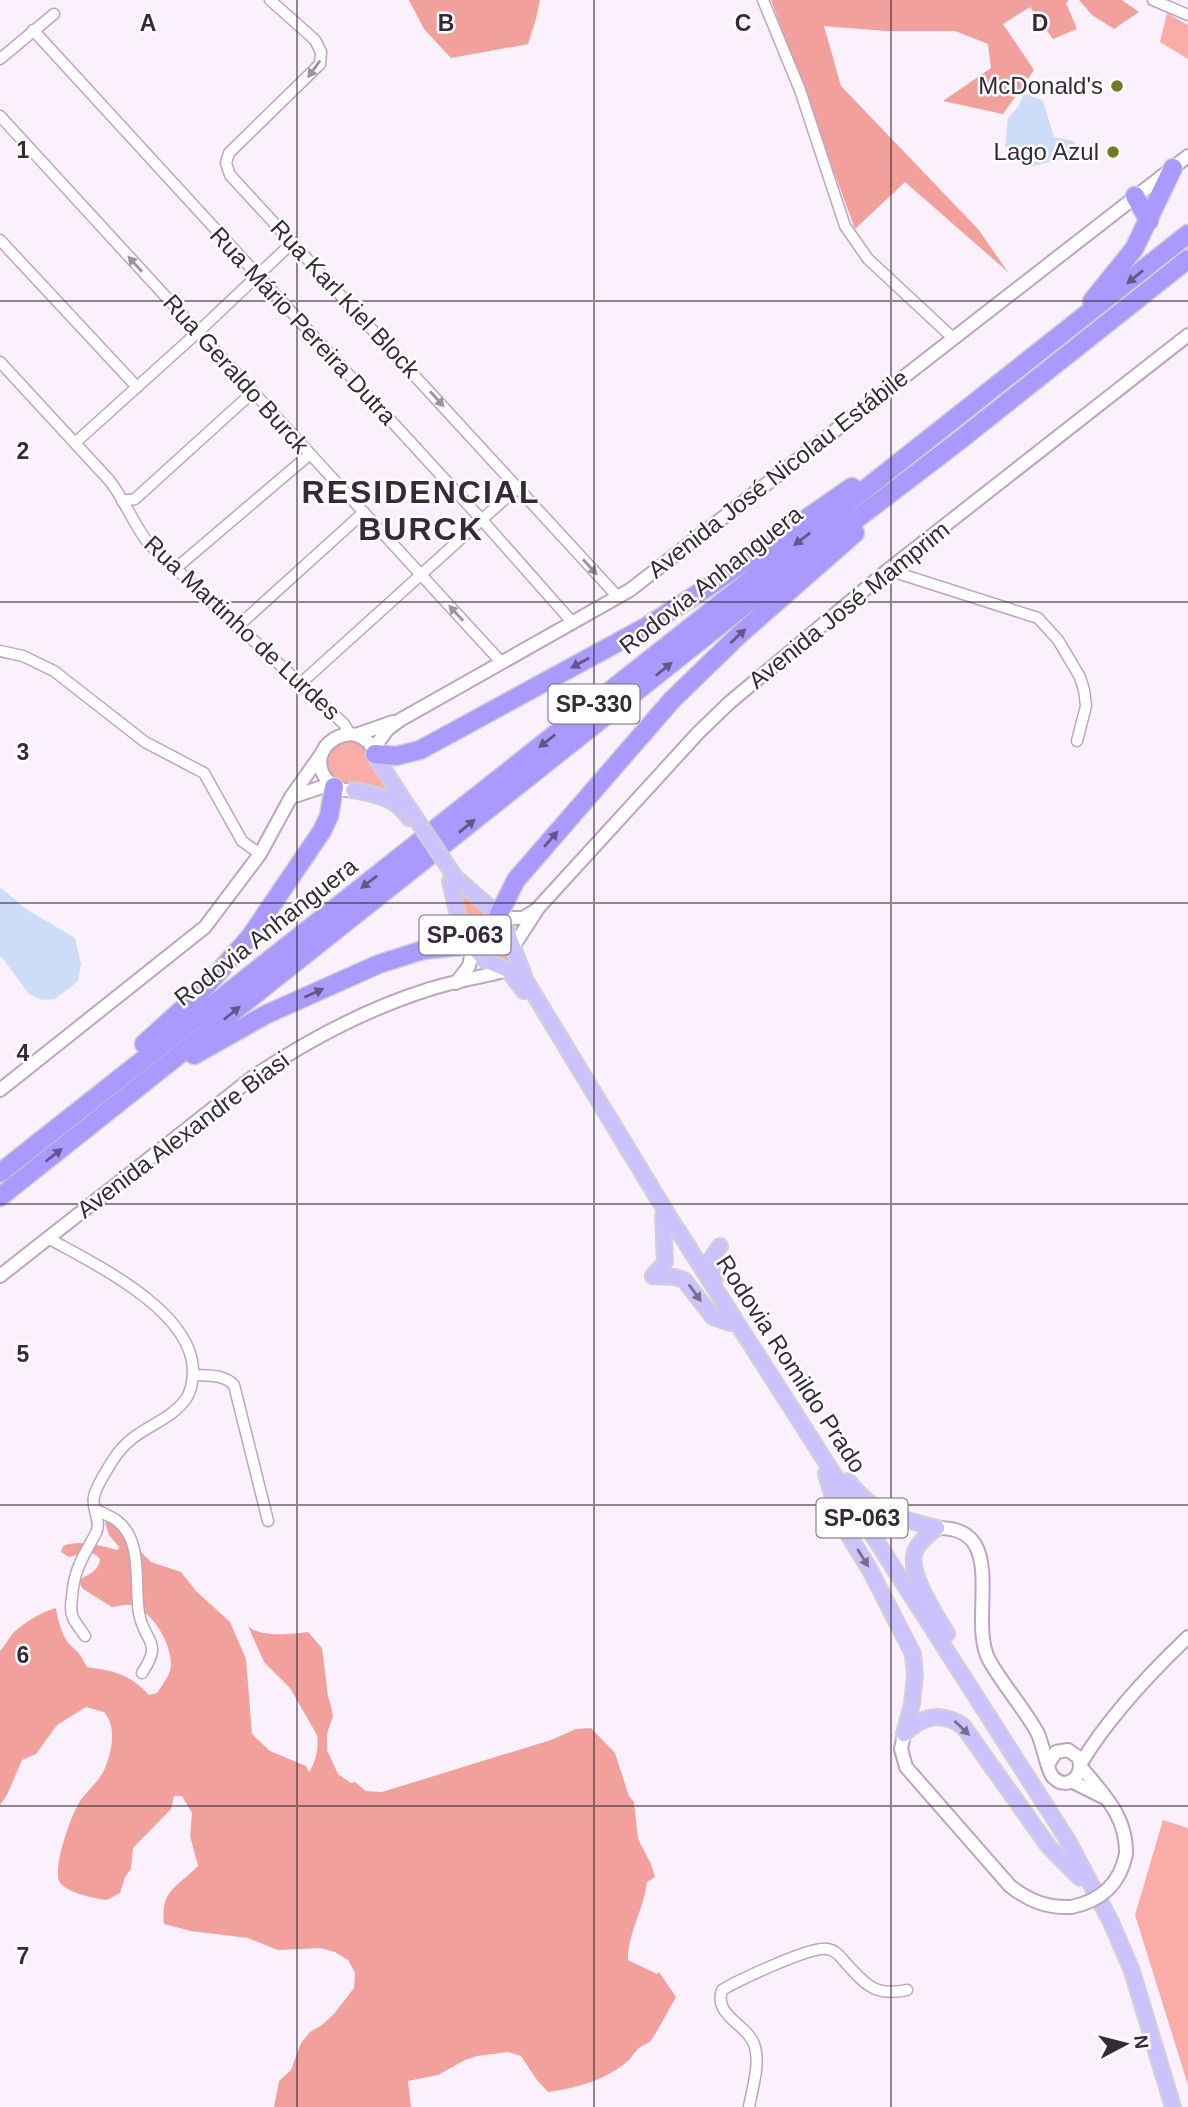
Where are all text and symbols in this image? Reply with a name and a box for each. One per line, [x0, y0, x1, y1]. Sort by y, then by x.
text: A [140, 10, 156, 36]
text: B [438, 10, 454, 36]
text: C [735, 10, 751, 36]
text: D [1032, 10, 1048, 36]
one-way arrow [307, 59, 321, 78]
place label: McDonald's [978, 72, 1103, 99]
marker: McDonald's [1109, 78, 1125, 94]
text: 1 [17, 137, 30, 163]
place label: Lago Azul [994, 138, 1099, 165]
marker: Lago Azul [1105, 144, 1121, 160]
street label: Rua Karl Kiel Block [265, 214, 426, 384]
street label: Rua Mário Pereira Dutra [205, 221, 402, 430]
one-way arrow [128, 255, 143, 272]
one-way arrow [1126, 269, 1144, 284]
street label: Rua Geraldo Burck [158, 289, 315, 459]
street label: Avenida José Nicolau Estábile [642, 364, 913, 583]
one-way arrow [428, 390, 444, 407]
text: 2 [17, 438, 29, 464]
district label: RESIDENCIAL BURCK [302, 474, 540, 547]
street label: Rodovia Anhanguera [614, 500, 808, 659]
street label: Avenida José Mamprim [743, 515, 954, 694]
street label: Rua Martinho de Lurdes [139, 530, 346, 725]
one-way arrow [794, 532, 812, 547]
one-way arrow [582, 558, 598, 576]
one-way arrow [448, 605, 464, 622]
one-way arrow [729, 628, 746, 644]
one-way arrow [570, 656, 590, 668]
one-way arrow [655, 661, 673, 676]
road number: SP-330 [548, 684, 640, 724]
one-way arrow [538, 733, 556, 747]
text: 3 [17, 739, 29, 765]
one-way arrow [458, 818, 476, 833]
one-way arrow [543, 830, 559, 848]
street label: Rodovia Anhanguera [169, 852, 363, 1011]
one-way arrow [360, 874, 377, 889]
road number: SP-063 [420, 916, 510, 954]
one-way arrow [304, 987, 324, 999]
one-way arrow [222, 1006, 240, 1021]
text: 4 [17, 1040, 30, 1066]
street label: Avenida Alexandre Biasi [71, 1046, 294, 1223]
one-way arrow [44, 1147, 62, 1162]
street label: Rodovia Romildo Prado [711, 1250, 872, 1477]
one-way arrow [687, 1284, 701, 1302]
text: 5 [17, 1341, 30, 1367]
road number: SP-063 [816, 1498, 908, 1538]
one-way arrow [857, 1548, 870, 1568]
text: 6 [17, 1642, 29, 1668]
one-way arrow [954, 1720, 971, 1736]
text: 7 [17, 1943, 29, 1969]
north arrow [1090, 2009, 1160, 2079]
text: N [1130, 2034, 1153, 2050]

